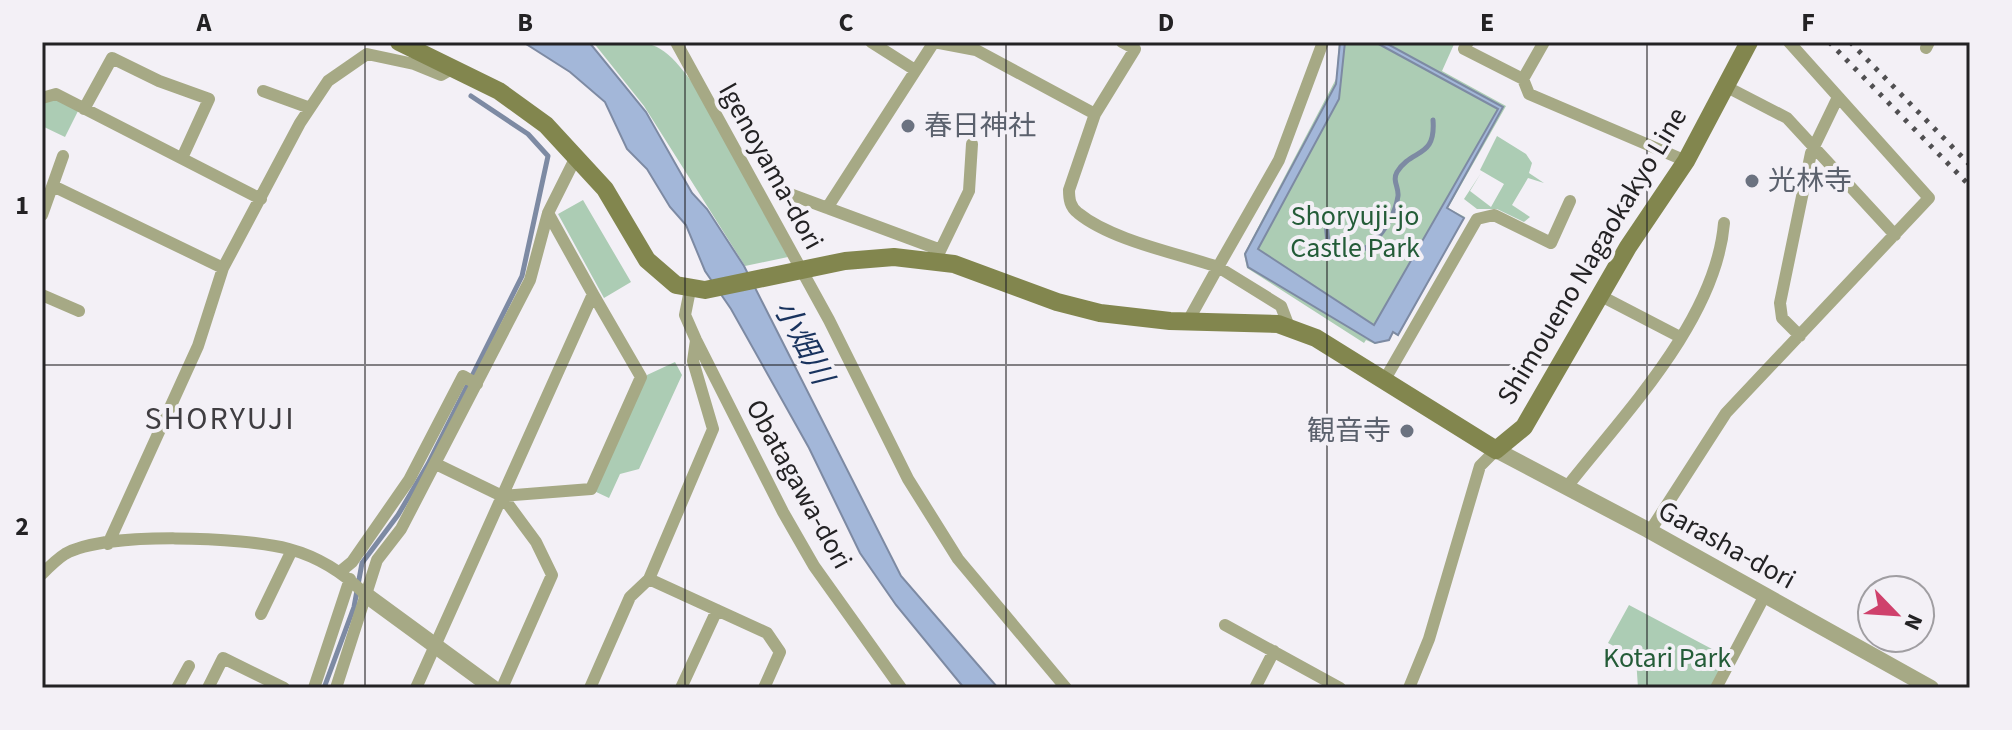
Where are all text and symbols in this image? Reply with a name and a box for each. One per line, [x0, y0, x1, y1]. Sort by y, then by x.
text: A [196, 4, 213, 41]
text: B [517, 4, 533, 41]
text: C [838, 4, 854, 41]
text: D [1158, 4, 1174, 41]
text: E [1480, 4, 1494, 41]
text: F [1801, 4, 1815, 41]
street label: Igenoyama-dori [709, 75, 833, 257]
street label: Shimoueno Nagaokakyo Line [1487, 100, 1697, 412]
place label: 春日神社 [924, 106, 1036, 146]
marker: 春日神社 [899, 117, 917, 135]
place label: 光林寺 [1768, 161, 1852, 201]
marker: 光林寺 [1743, 172, 1761, 190]
text: 1 [15, 187, 29, 224]
park label: Shoryuji-jo Castle Park [1290, 196, 1420, 268]
water label: 小畑川 [763, 292, 845, 394]
street label: Obatagawa-dori [736, 392, 862, 576]
district label: SHORYUJI [144, 396, 296, 442]
place label: 観音寺 [1307, 411, 1391, 451]
marker: 観音寺 [1398, 422, 1416, 440]
street label: Garasha-dori [1651, 491, 1803, 599]
text: 2 [15, 508, 29, 545]
north arrow [1856, 574, 1936, 654]
text: N [1896, 609, 1931, 635]
park label: Kotari Park [1603, 638, 1731, 678]

